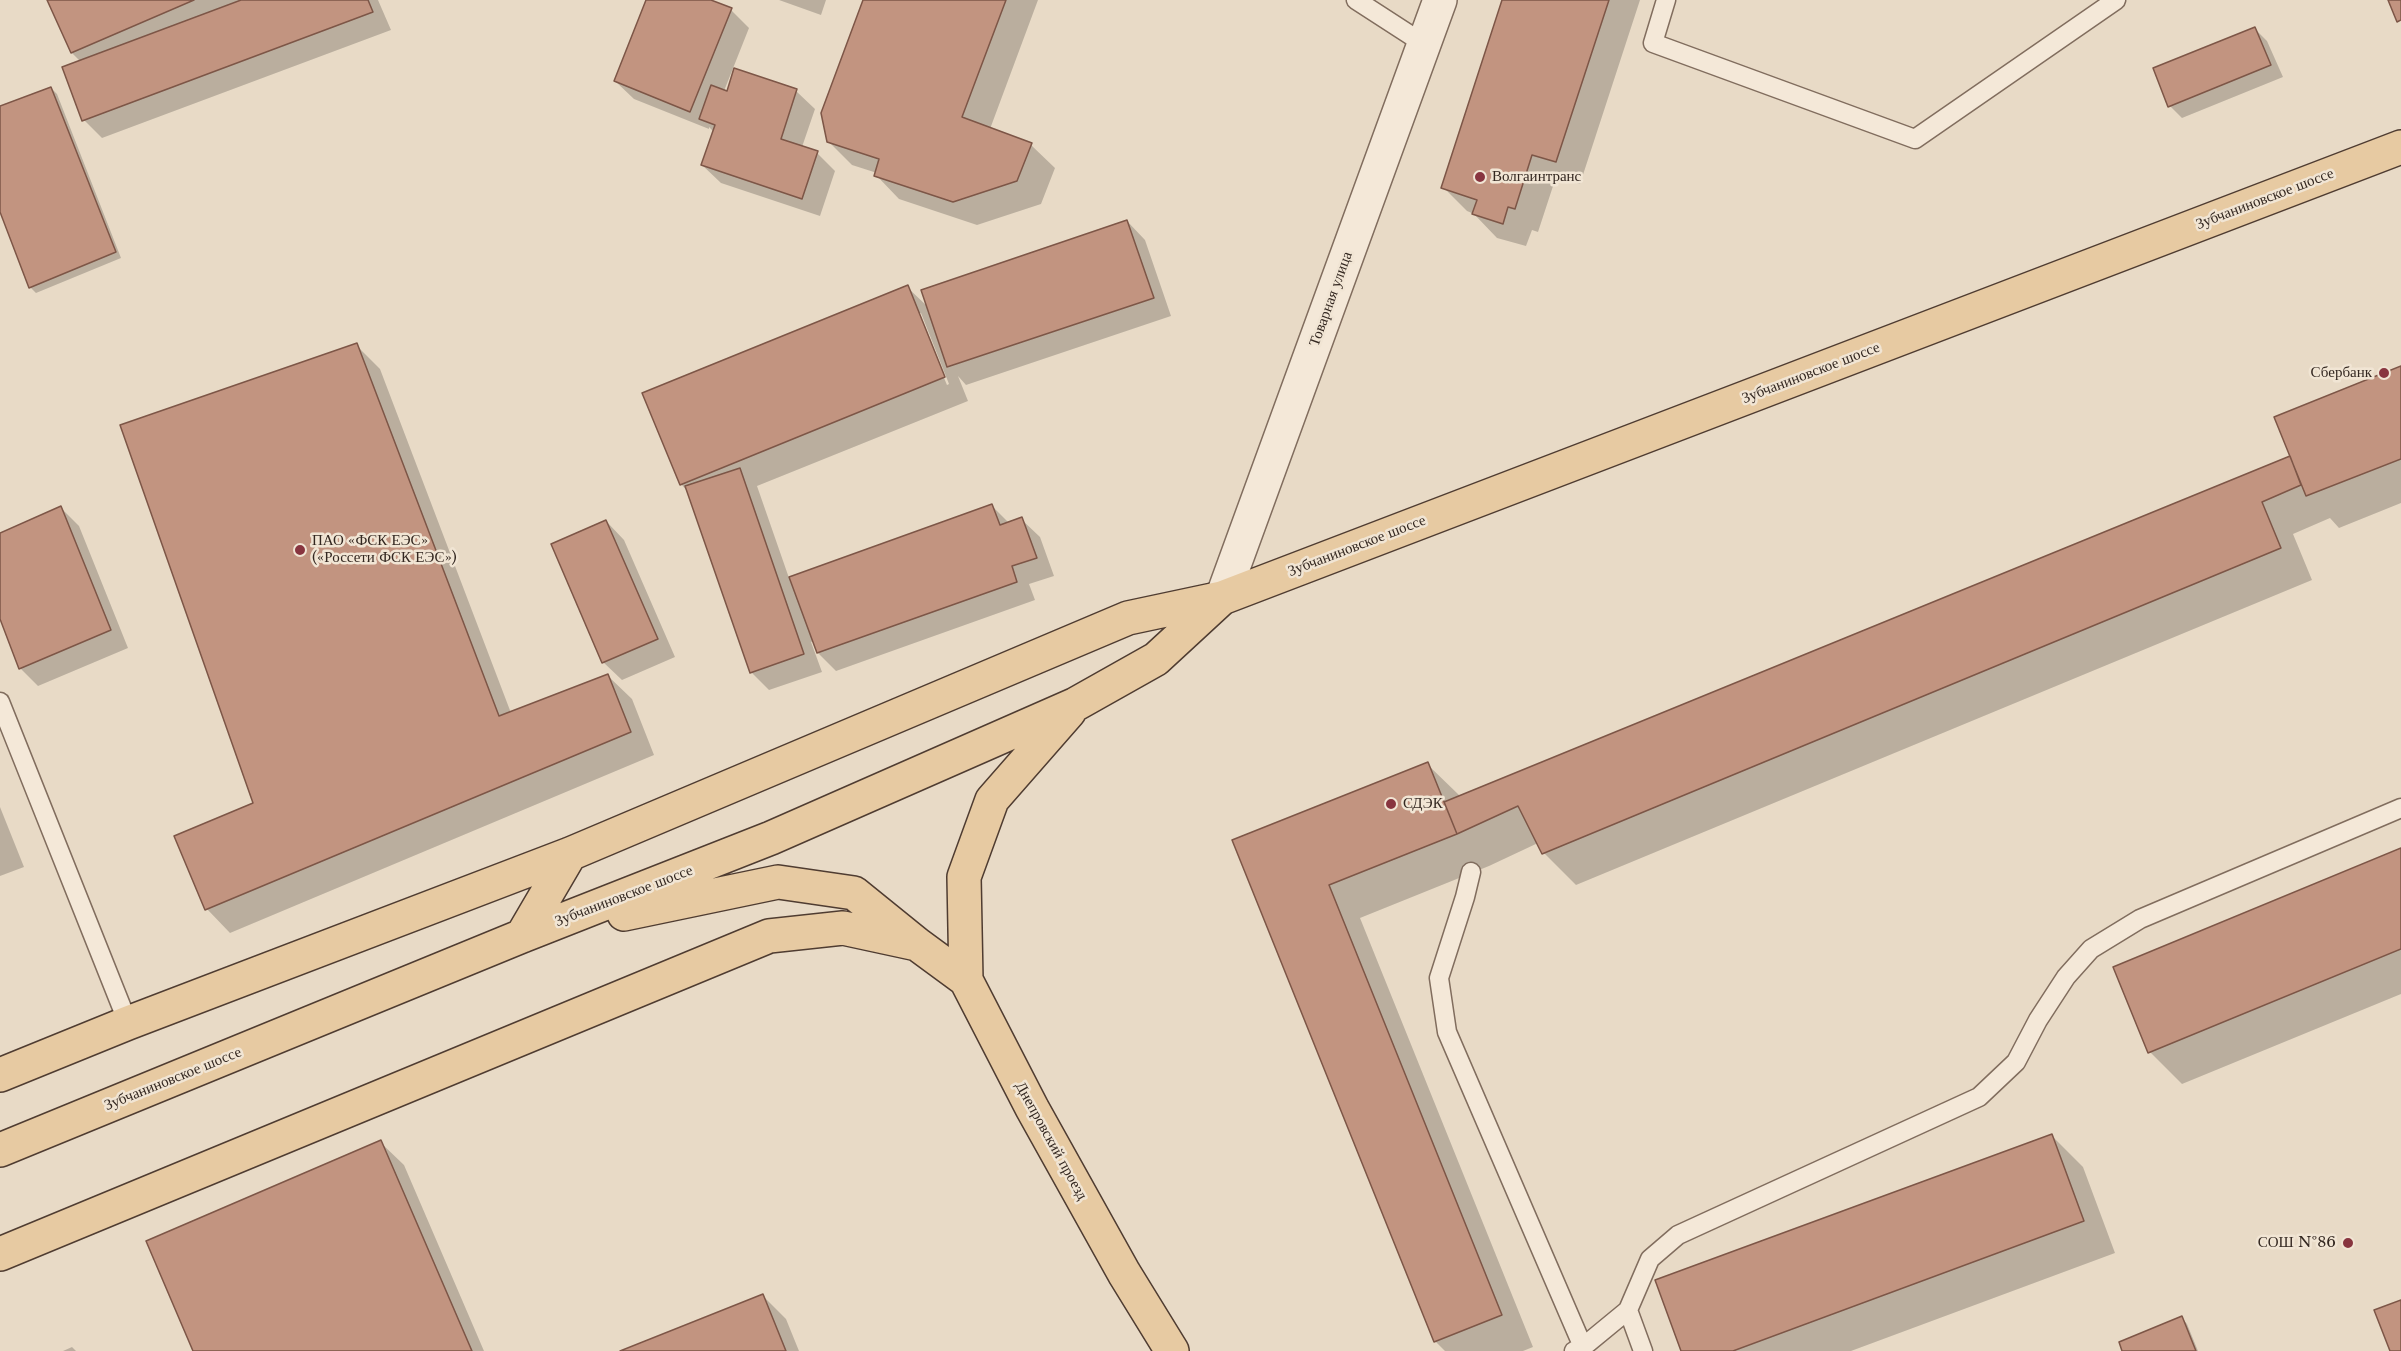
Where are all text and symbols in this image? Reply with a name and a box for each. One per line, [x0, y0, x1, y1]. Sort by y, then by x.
street label: Зубчаниновское шоссе [2194, 164, 2336, 234]
place label: Волгаинтранс [1492, 168, 1581, 186]
marker: Волгаинтранс [1473, 170, 1487, 184]
street label: Товарная улица [1306, 249, 1356, 349]
street label: Зубчаниновское шоссе [1740, 338, 1882, 408]
place label: Сбербанк [2311, 364, 2372, 382]
marker: Сбербанк [2377, 366, 2391, 380]
street label: Зубчаниновское шоссе [1286, 511, 1428, 581]
place label: ПАО «ФСК ЕЭС» («Россети ФСК ЕЭС») [312, 532, 457, 567]
marker: ПАО «ФСК ЕЭС» («Россети ФСК ЕЭС») [293, 543, 307, 557]
place label: СДЭК [1403, 795, 1443, 813]
marker: СДЭК [1384, 797, 1398, 811]
street label: Зубчаниновское шоссе [553, 861, 695, 931]
street label: Зубчаниновское шоссе [102, 1043, 244, 1115]
street label: Днепровский проезд [1011, 1079, 1091, 1203]
place label: СОШ №86 [2258, 1234, 2336, 1252]
marker: СОШ №86 [2341, 1236, 2355, 1250]

